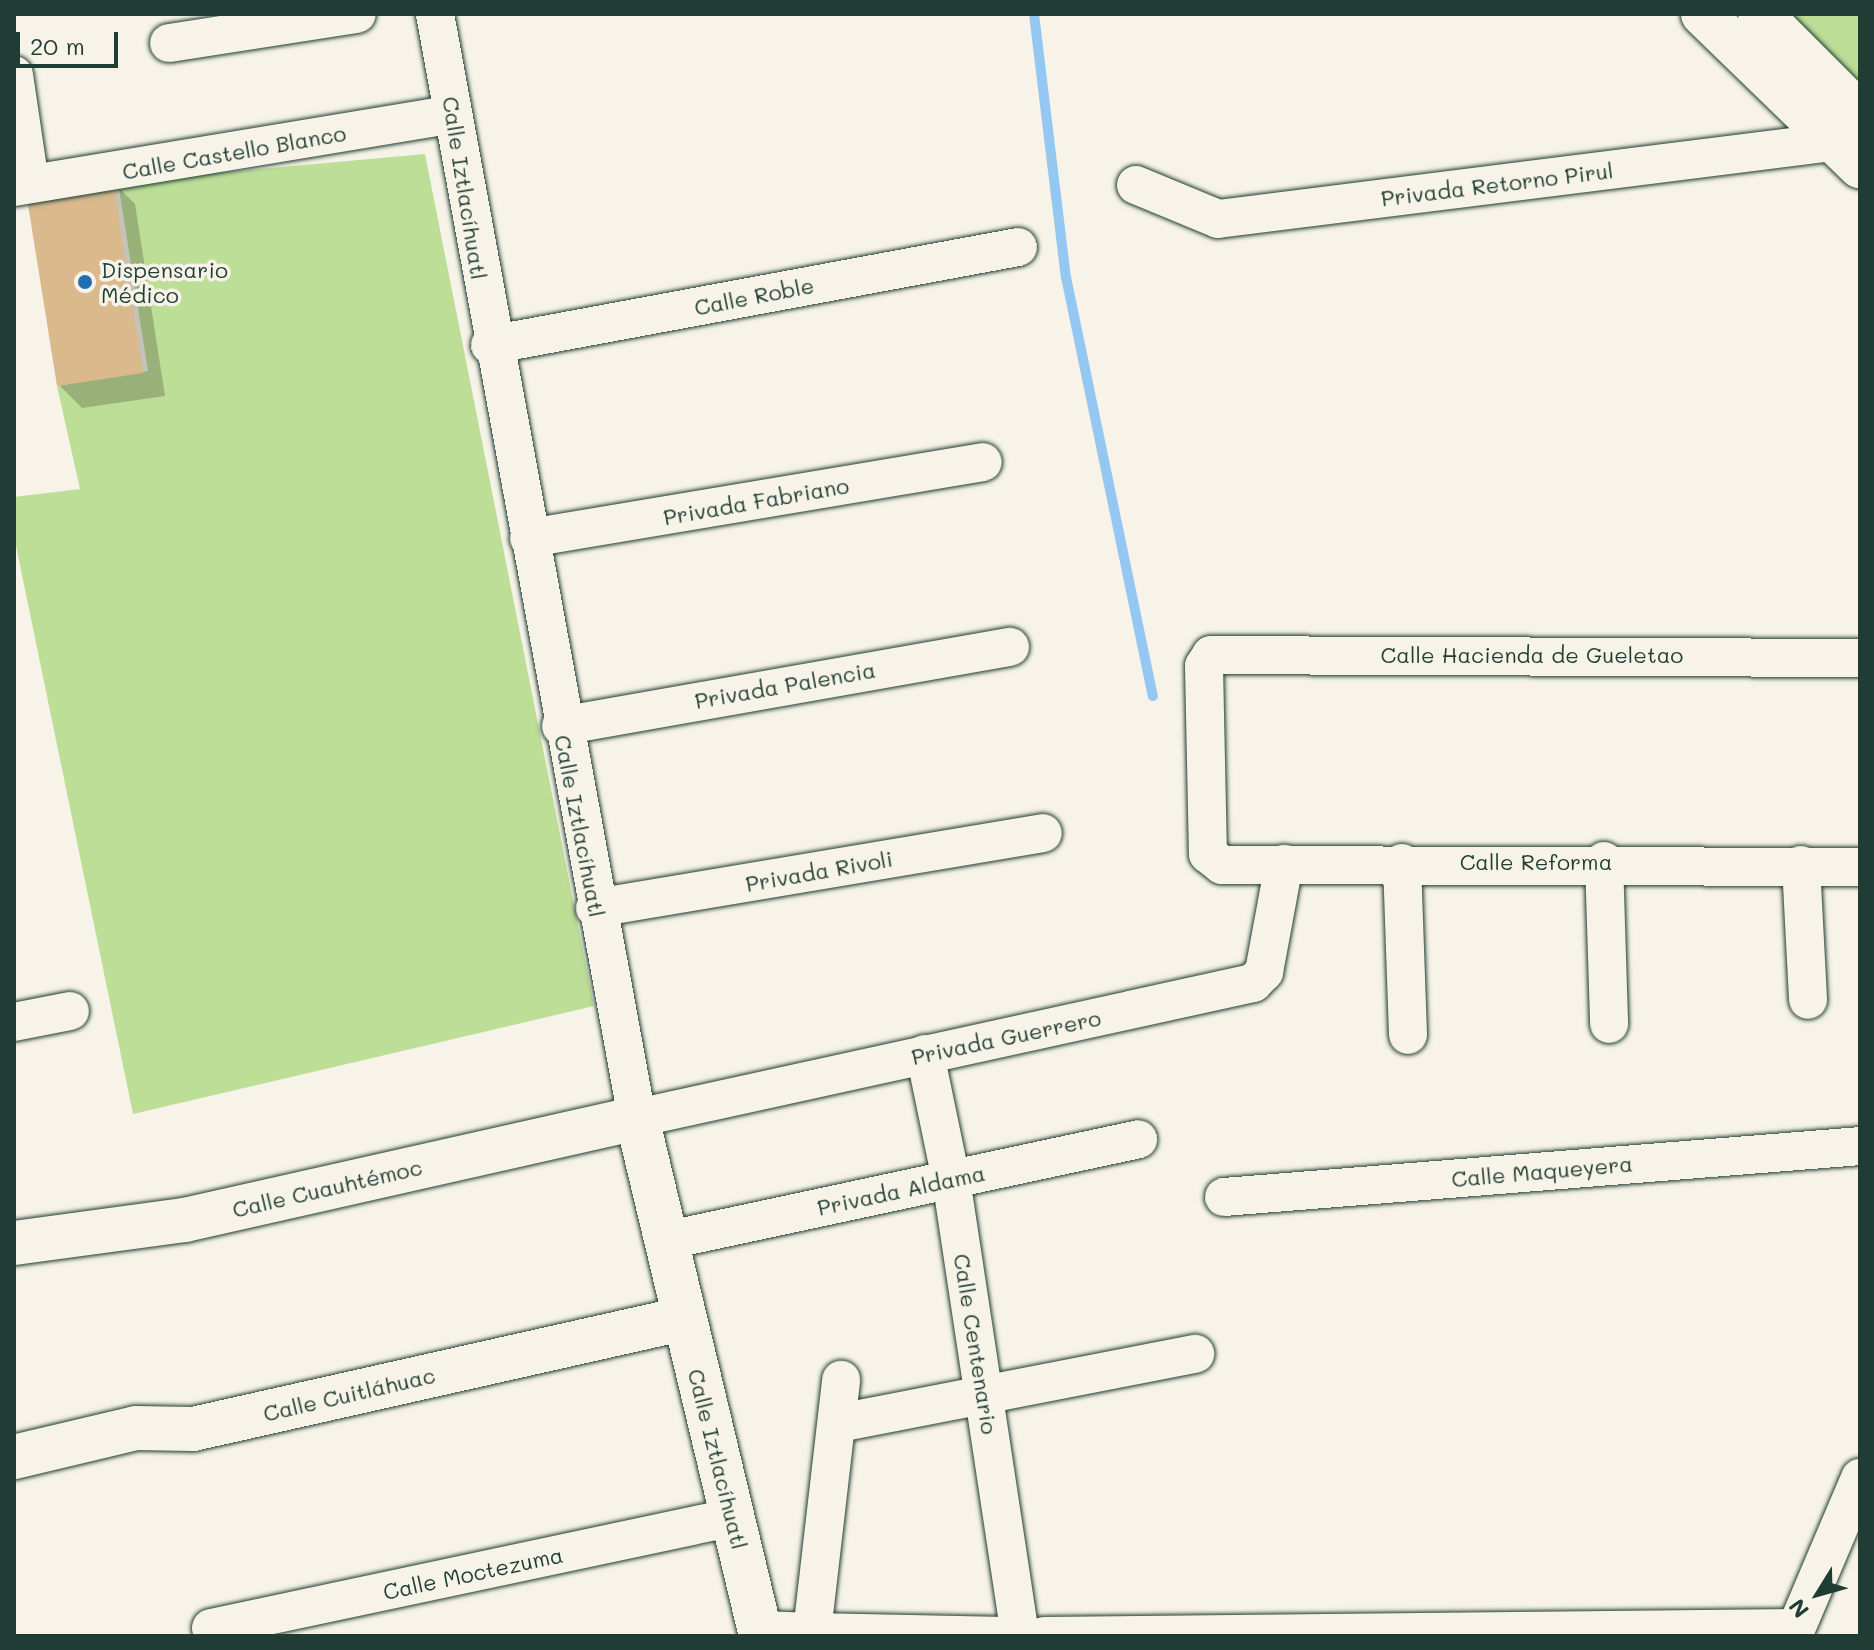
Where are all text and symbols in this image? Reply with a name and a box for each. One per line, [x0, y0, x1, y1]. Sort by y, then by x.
scale bar [20, 16, 122, 66]
text: 20 m [30, 30, 85, 61]
street label: Calle Iztlacíhuatl [437, 95, 493, 281]
street label: Calle Castello Blanco [120, 119, 348, 185]
street label: Privada Retorno Pirul [1379, 157, 1615, 211]
place label: Dispensario Médico [101, 256, 228, 308]
street label: Calle Roble [692, 271, 816, 321]
marker: Dispensario Médico [76, 273, 94, 291]
street label: Privada Fabriano [661, 472, 851, 530]
street label: Calle Hacienda de Gueletao [1381, 642, 1683, 668]
street label: Privada Palencia [693, 656, 877, 714]
street label: Calle Iztlacíhuatl [549, 733, 611, 919]
street label: Privada Rivoli [743, 845, 895, 897]
street label: Calle Reforma [1460, 849, 1612, 875]
street label: Privada Guerrero [909, 1004, 1103, 1070]
street label: Calle Maqueyera [1450, 1150, 1634, 1192]
street label: Calle Cuauhtémoc [230, 1153, 424, 1223]
street label: Privada Aldama [815, 1159, 987, 1221]
street label: Calle Centenario [949, 1252, 1003, 1436]
street label: Calle Cuitláhuac [260, 1361, 438, 1427]
street label: Calle Iztlacíhuatl [683, 1366, 753, 1552]
street label: Calle Moctezuma [381, 1541, 565, 1605]
north arrow [1778, 1554, 1858, 1634]
text: N [1782, 1593, 1815, 1624]

